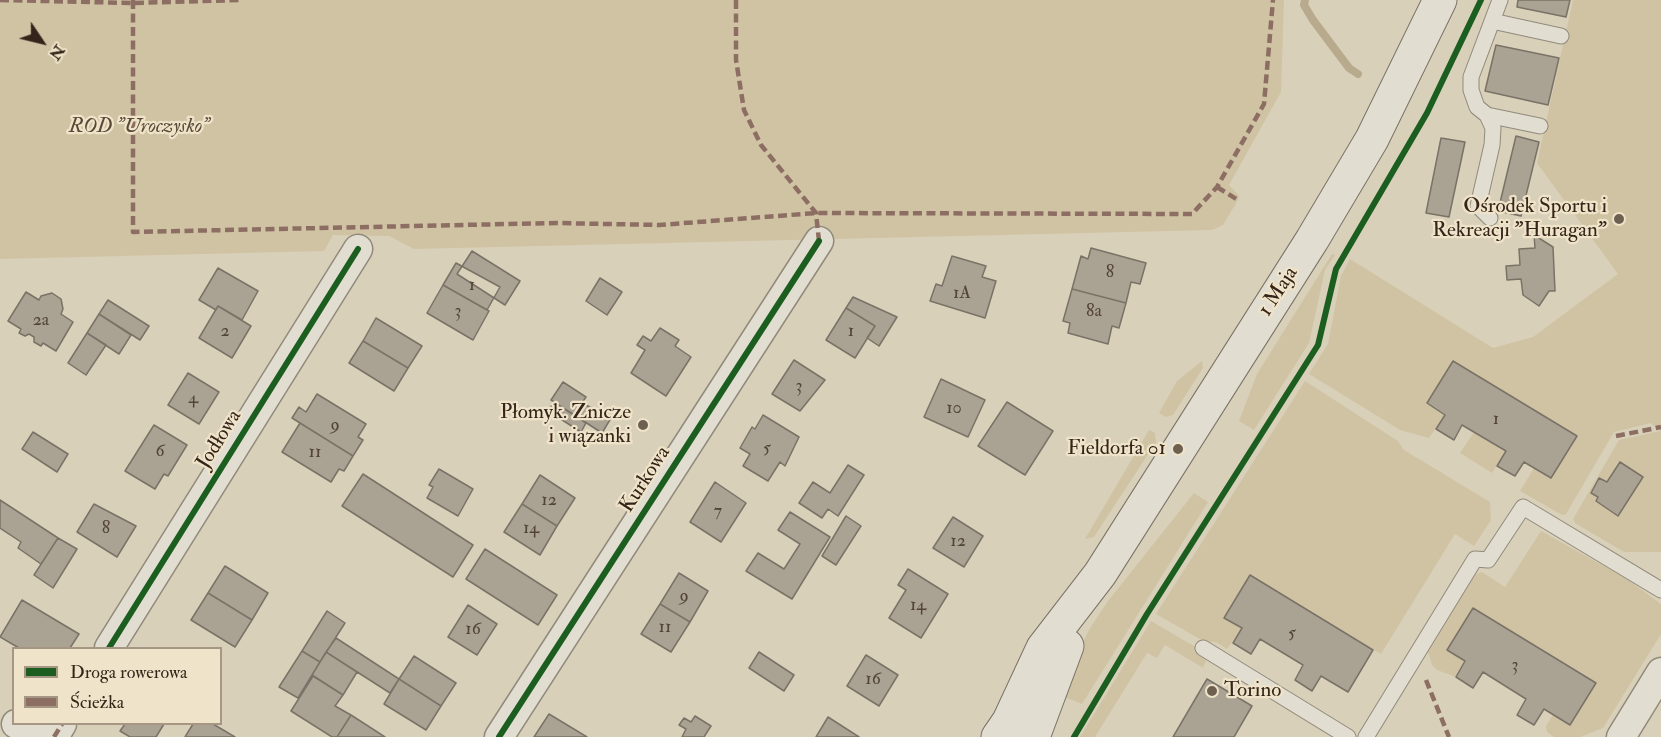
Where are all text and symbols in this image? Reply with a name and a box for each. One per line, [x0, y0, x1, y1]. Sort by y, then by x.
north arrow [12, 12, 72, 72]
text: N [44, 41, 69, 64]
park label: ROD "Uroczysko" [69, 114, 209, 140]
place label: Ośrodek Sportu i Rekreacji "Huragan" [1432, 194, 1607, 244]
marker: Ośrodek Sportu i Rekreacji "Huragan" [1612, 212, 1626, 226]
house number: 8 [1106, 262, 1114, 284]
street label: 1 Maja [1254, 262, 1304, 322]
house number: 1 [469, 275, 475, 297]
house number: 1A [953, 283, 971, 305]
house number: 3 [455, 301, 461, 323]
house number: 8a [1086, 301, 1102, 323]
house number: 2a [33, 310, 49, 332]
house number: 2 [220, 321, 230, 343]
house number: 1 [848, 321, 854, 343]
house number: 3 [796, 376, 802, 398]
house number: 4 [188, 388, 198, 410]
house number: 10 [946, 398, 962, 420]
place label: Płomyk. Znicze i wiązanki [500, 400, 631, 450]
street label: Jodłowa [192, 406, 248, 474]
house number: 1 [1493, 409, 1499, 431]
house number: 9 [330, 415, 340, 437]
marker: Płomyk. Znicze i wiązanki [636, 418, 650, 432]
place label: Fieldorfa 01 [1067, 436, 1166, 462]
house number: 5 [763, 438, 771, 460]
house number: 6 [155, 441, 165, 463]
house number: 11 [309, 442, 321, 464]
street label: Kurkowa [615, 442, 677, 518]
marker: Fieldorfa 01 [1171, 442, 1185, 456]
house number: 12 [541, 490, 557, 512]
house number: 7 [714, 501, 722, 523]
house number: 8 [102, 518, 110, 540]
house number: 14 [523, 518, 539, 540]
house number: 12 [950, 531, 966, 553]
house number: 9 [679, 586, 689, 608]
house number: 14 [910, 595, 926, 617]
house number: 11 [659, 617, 671, 639]
house number: 16 [465, 619, 481, 641]
house number: 5 [1288, 623, 1296, 645]
legend [12, 647, 222, 725]
house number: 3 [1512, 655, 1518, 677]
text: Droga rowerowa [70, 661, 187, 684]
house number: 16 [865, 669, 881, 691]
place label: Torino [1224, 678, 1281, 704]
marker: Torino [1205, 684, 1219, 698]
text: Ścieżka [70, 691, 124, 714]

